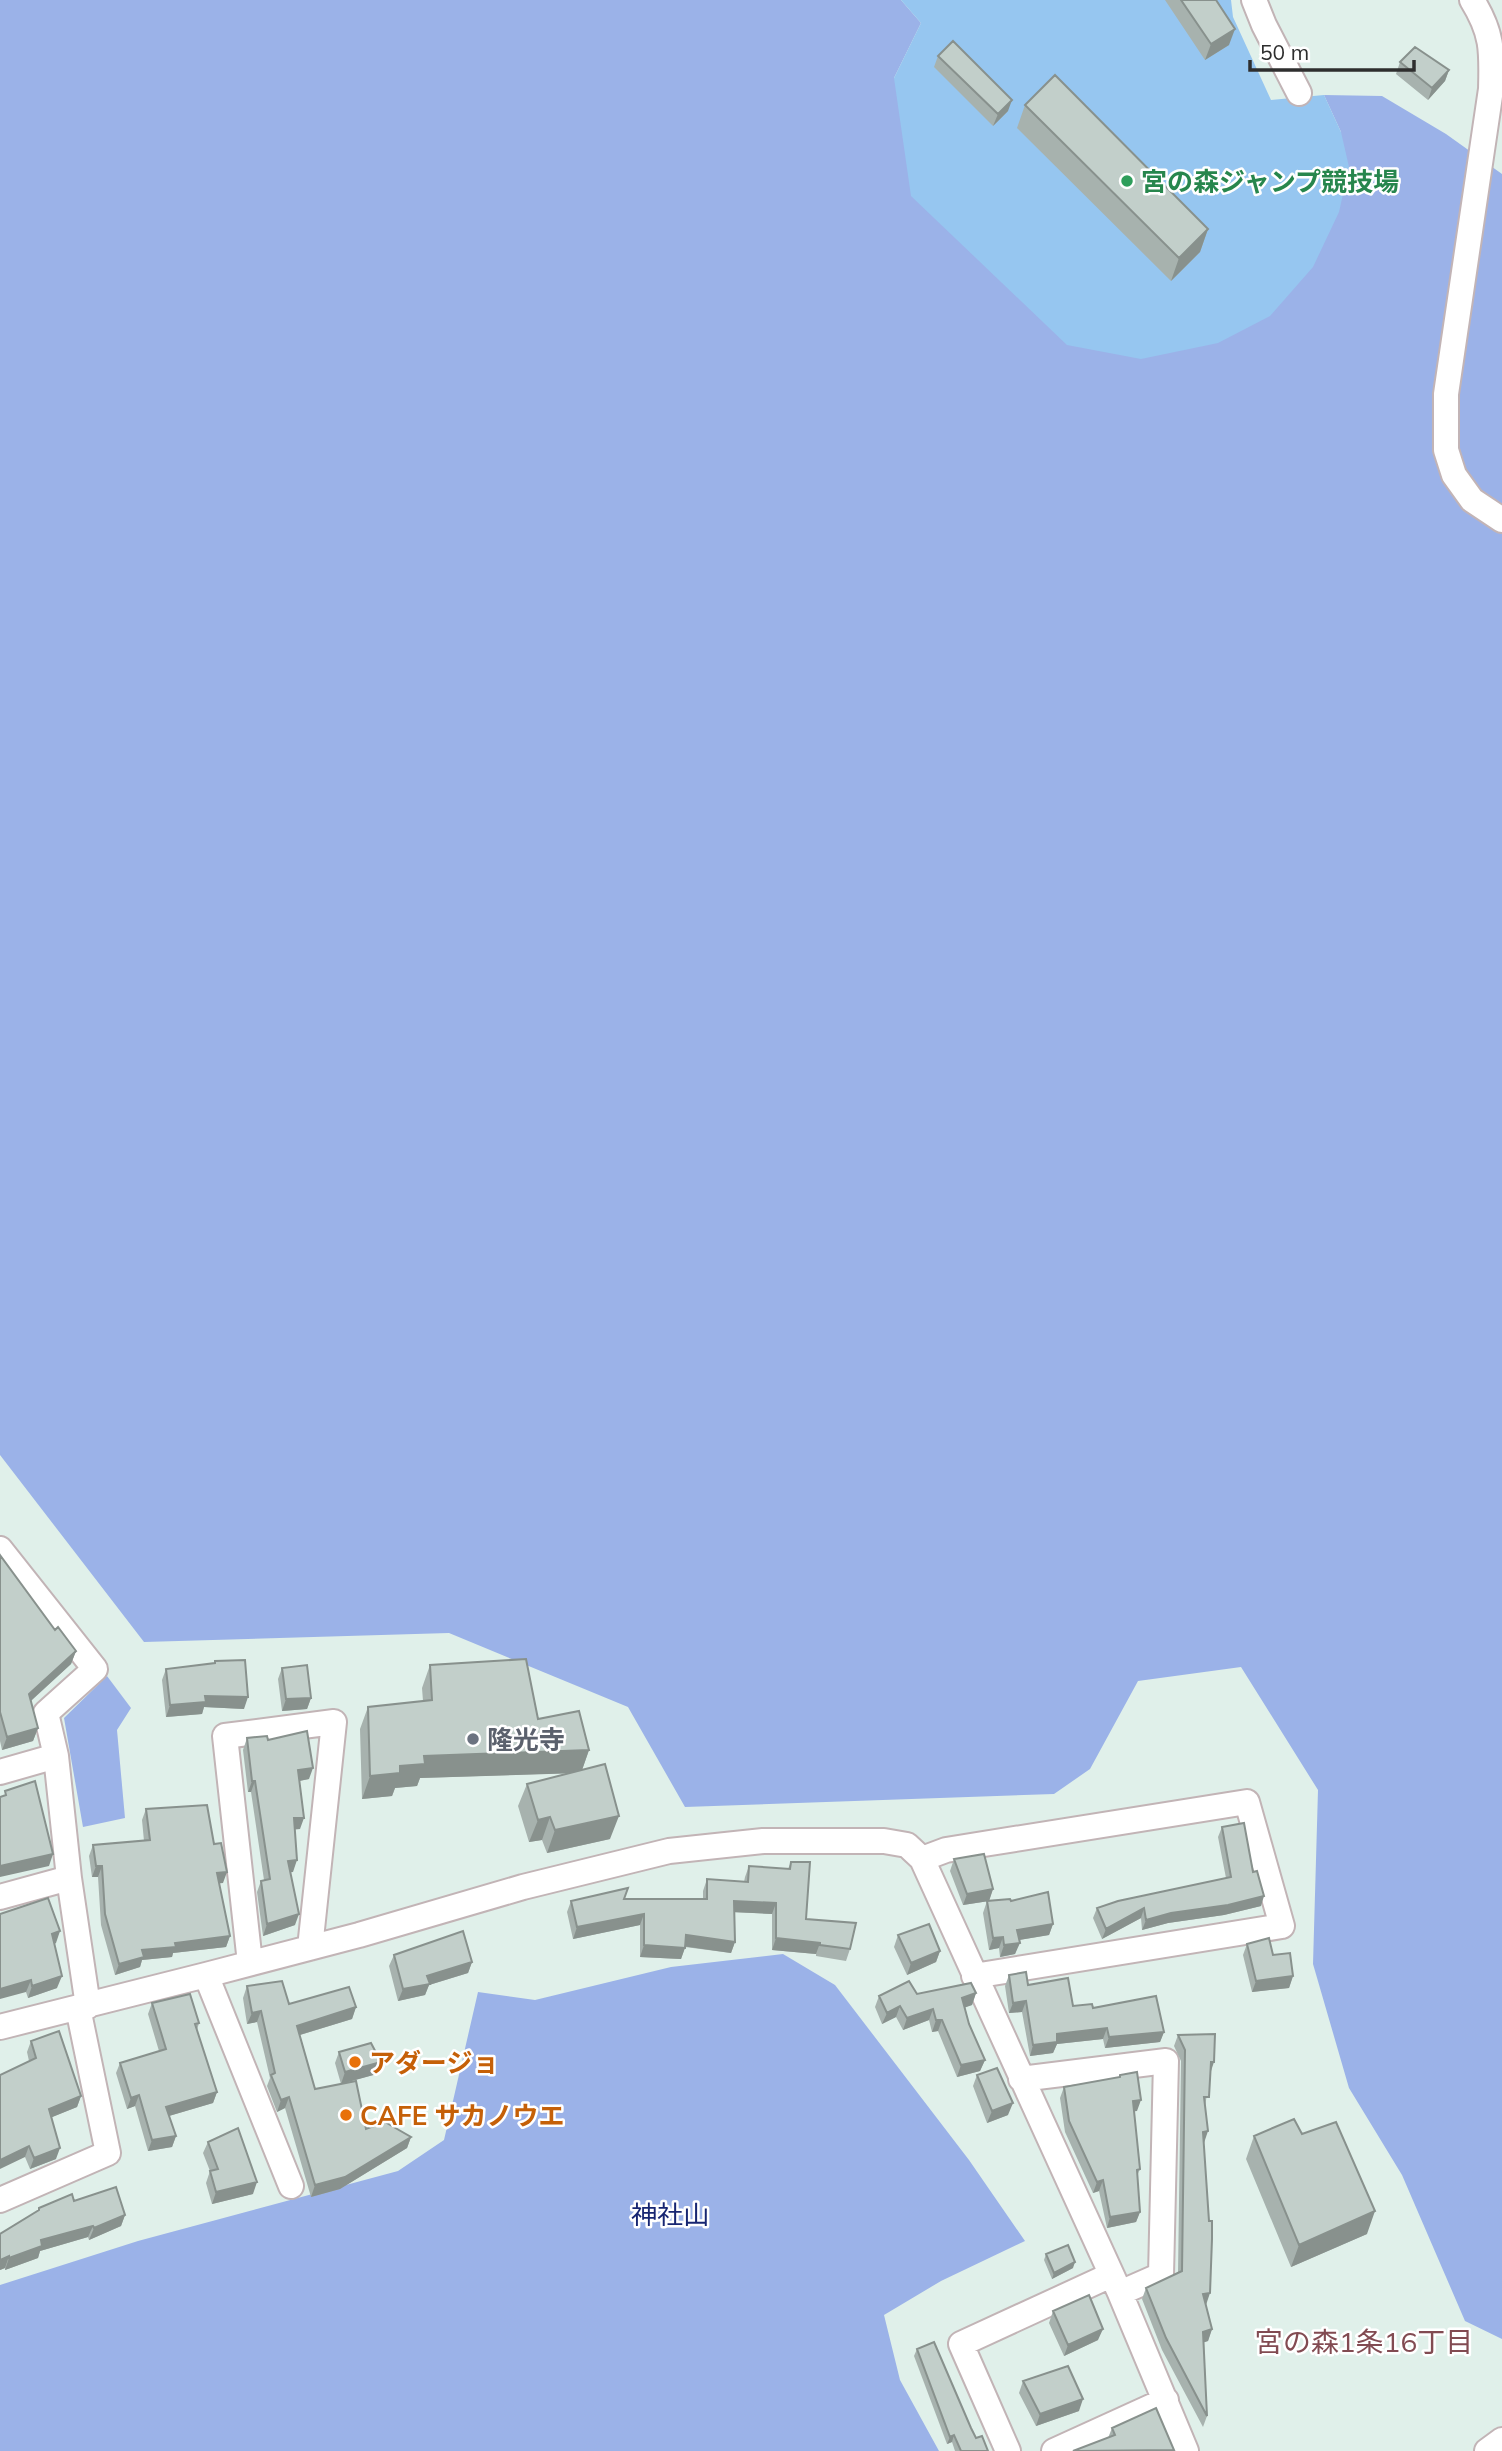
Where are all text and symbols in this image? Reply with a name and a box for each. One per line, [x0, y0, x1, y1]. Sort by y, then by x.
scale bar [1250, 28, 1414, 72]
text: 50 m [1260, 39, 1309, 65]
place label: 宮の森ジャンプ競技場 [1141, 165, 1399, 198]
marker: 宮の森ジャンプ競技場 [1119, 173, 1135, 189]
place label: 隆光寺 [487, 1723, 565, 1756]
marker: 隆光寺 [465, 1731, 481, 1747]
place label: アダージョ [369, 2046, 498, 2079]
marker: アダージョ [347, 2054, 363, 2070]
place label: CAFE サカノウエ [360, 2099, 564, 2132]
marker: CAFE サカノウエ [338, 2107, 354, 2123]
park label: 神社山 [631, 2198, 709, 2231]
district label: 宮の森1条16丁目 [1255, 2324, 1473, 2359]

